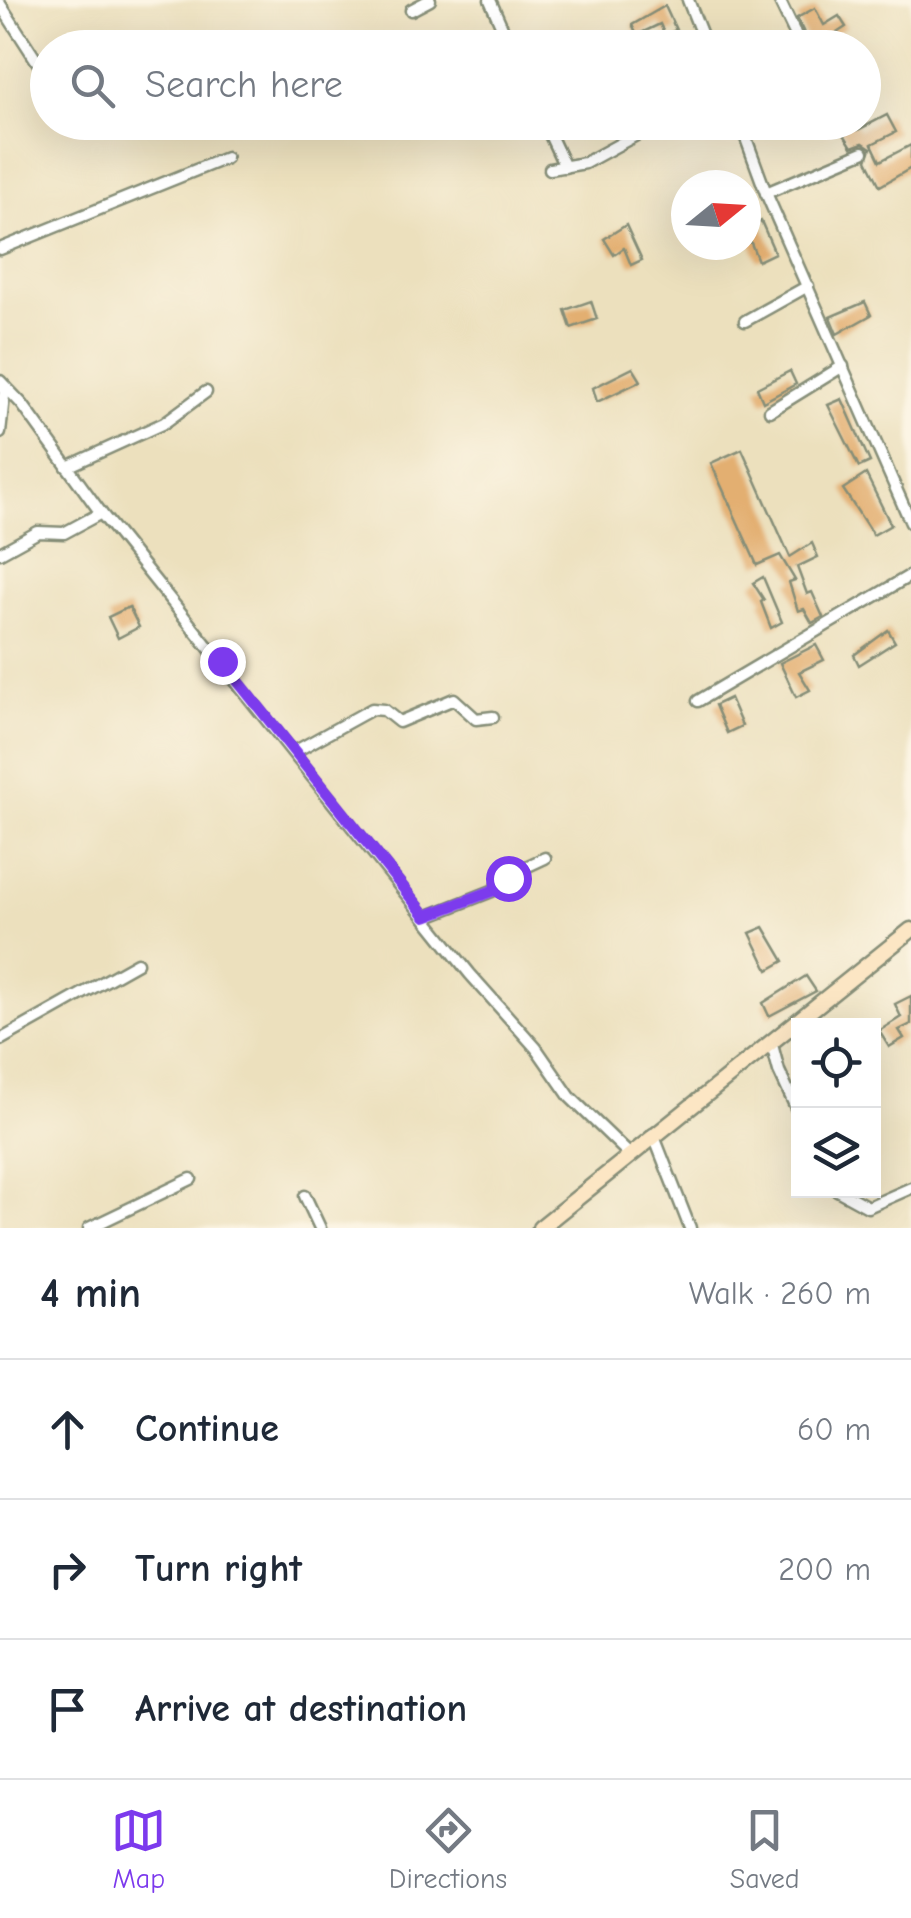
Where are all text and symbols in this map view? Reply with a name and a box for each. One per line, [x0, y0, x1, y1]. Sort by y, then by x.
search box [30, 30, 881, 140]
icon: search [65, 58, 120, 113]
text: Search here [145, 63, 343, 107]
north arrow [671, 170, 761, 260]
route end [200, 639, 246, 685]
route start [486, 856, 532, 902]
map controls [791, 1018, 881, 1198]
button: locate [791, 1018, 881, 1108]
button: layers [791, 1108, 881, 1198]
text: 4 min [40, 1269, 141, 1318]
text: Walk · 260 m [689, 1275, 871, 1312]
icon: ahead [40, 1402, 95, 1457]
text: Continue [135, 1407, 279, 1451]
text: 60 m [797, 1411, 871, 1448]
icon: right [40, 1542, 95, 1597]
text: Turn right [135, 1547, 302, 1591]
text: 200 m [778, 1551, 871, 1588]
icon: arrive [40, 1682, 95, 1737]
text: Arrive at destination [135, 1687, 467, 1731]
tab: Map [111, 1803, 166, 1895]
tab: Directions [389, 1803, 507, 1895]
tab: Saved [730, 1803, 800, 1895]

